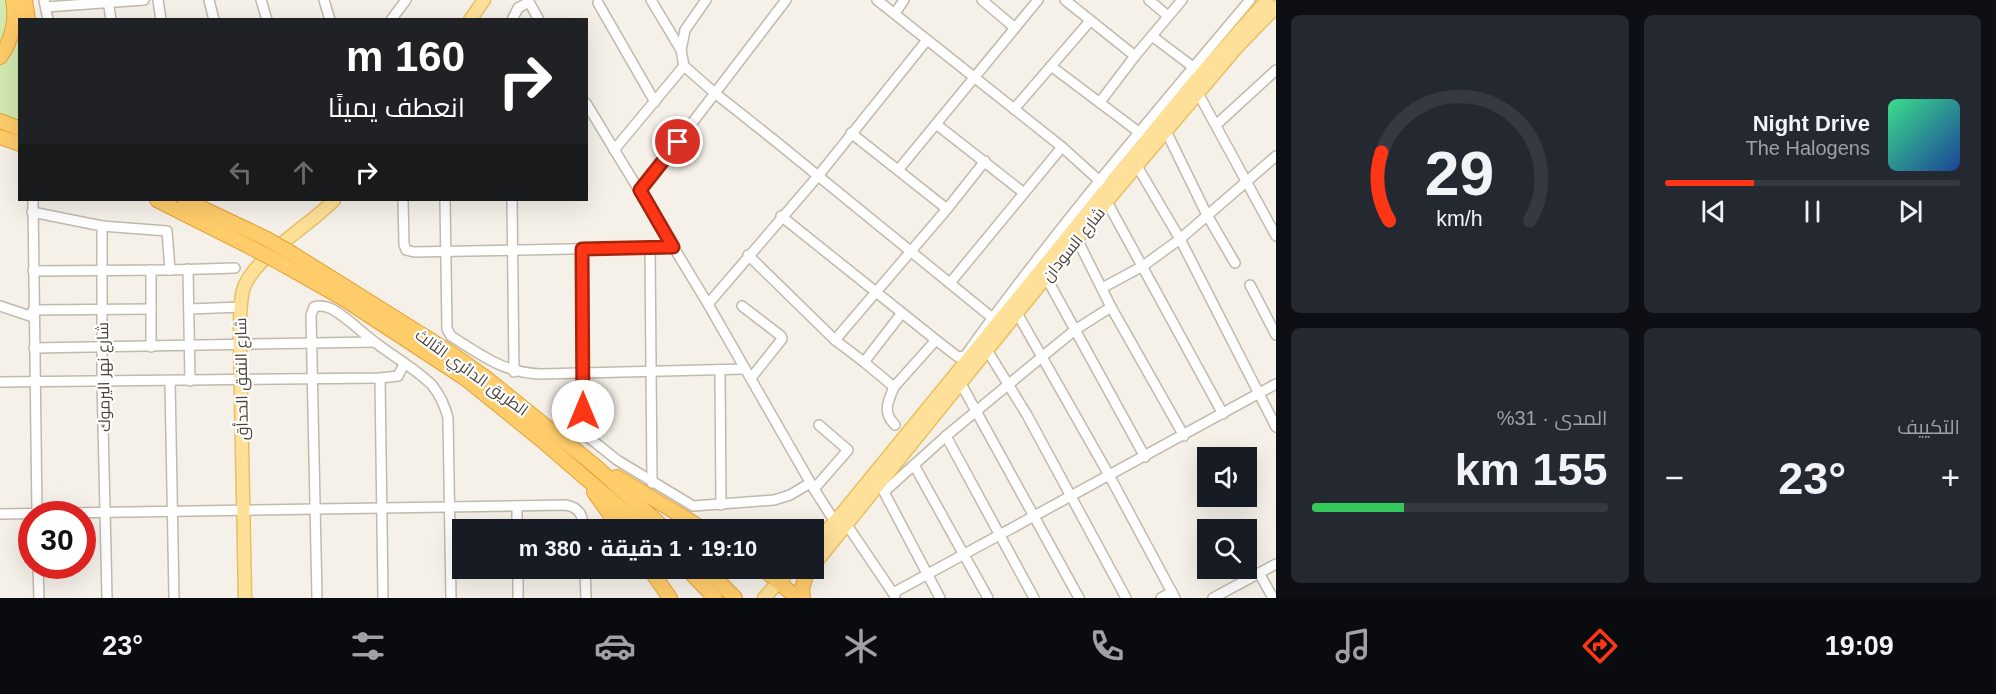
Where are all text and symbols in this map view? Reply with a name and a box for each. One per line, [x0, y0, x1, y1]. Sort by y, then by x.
text: 160 m [346, 33, 465, 80]
icon: right [486, 42, 564, 120]
text: انعطف يمينًا [328, 93, 465, 123]
text: Night Drive [1753, 111, 1870, 136]
pin [652, 116, 703, 167]
icon: arrive [661, 125, 694, 158]
text: The Halogens [1745, 137, 1870, 159]
text: 29 [1425, 139, 1494, 208]
icon: left [224, 156, 257, 189]
icon: ahead [287, 156, 320, 189]
icon: right [350, 156, 383, 189]
icon: previous [1697, 195, 1730, 228]
icon: pause [1796, 195, 1829, 228]
icon: next [1894, 195, 1927, 228]
street label: شارع السودان [1039, 204, 1111, 286]
text: km/h [1437, 207, 1483, 231]
street label: شارع النفق الحدأق [231, 317, 254, 441]
street label: شارع نهر اليرموك [94, 322, 116, 432]
street label: الطريق الدائري الثالث [409, 326, 531, 423]
position arrow [551, 379, 615, 443]
text: المدى · 31% [1497, 407, 1608, 429]
text: التكييف [1897, 416, 1960, 438]
text: 155 km [1455, 444, 1608, 495]
map controls [1197, 447, 1257, 579]
button: sound [1197, 447, 1257, 507]
text: 23° [1778, 453, 1846, 504]
text: − [1665, 459, 1684, 496]
text: + [1941, 459, 1960, 496]
speed limit sign: 30 [18, 501, 96, 579]
button: search [1197, 519, 1257, 579]
text: 19:10 · 1 دقيقة · 380 m [519, 536, 757, 561]
icon: filters [347, 625, 389, 667]
icon: car [594, 625, 636, 667]
icon: climate [840, 625, 882, 667]
icon: phone [1086, 625, 1128, 667]
icon: music [1332, 625, 1374, 667]
icon: directions [1579, 625, 1621, 667]
text: 23° [102, 631, 143, 661]
text: 19:09 [1825, 631, 1894, 661]

